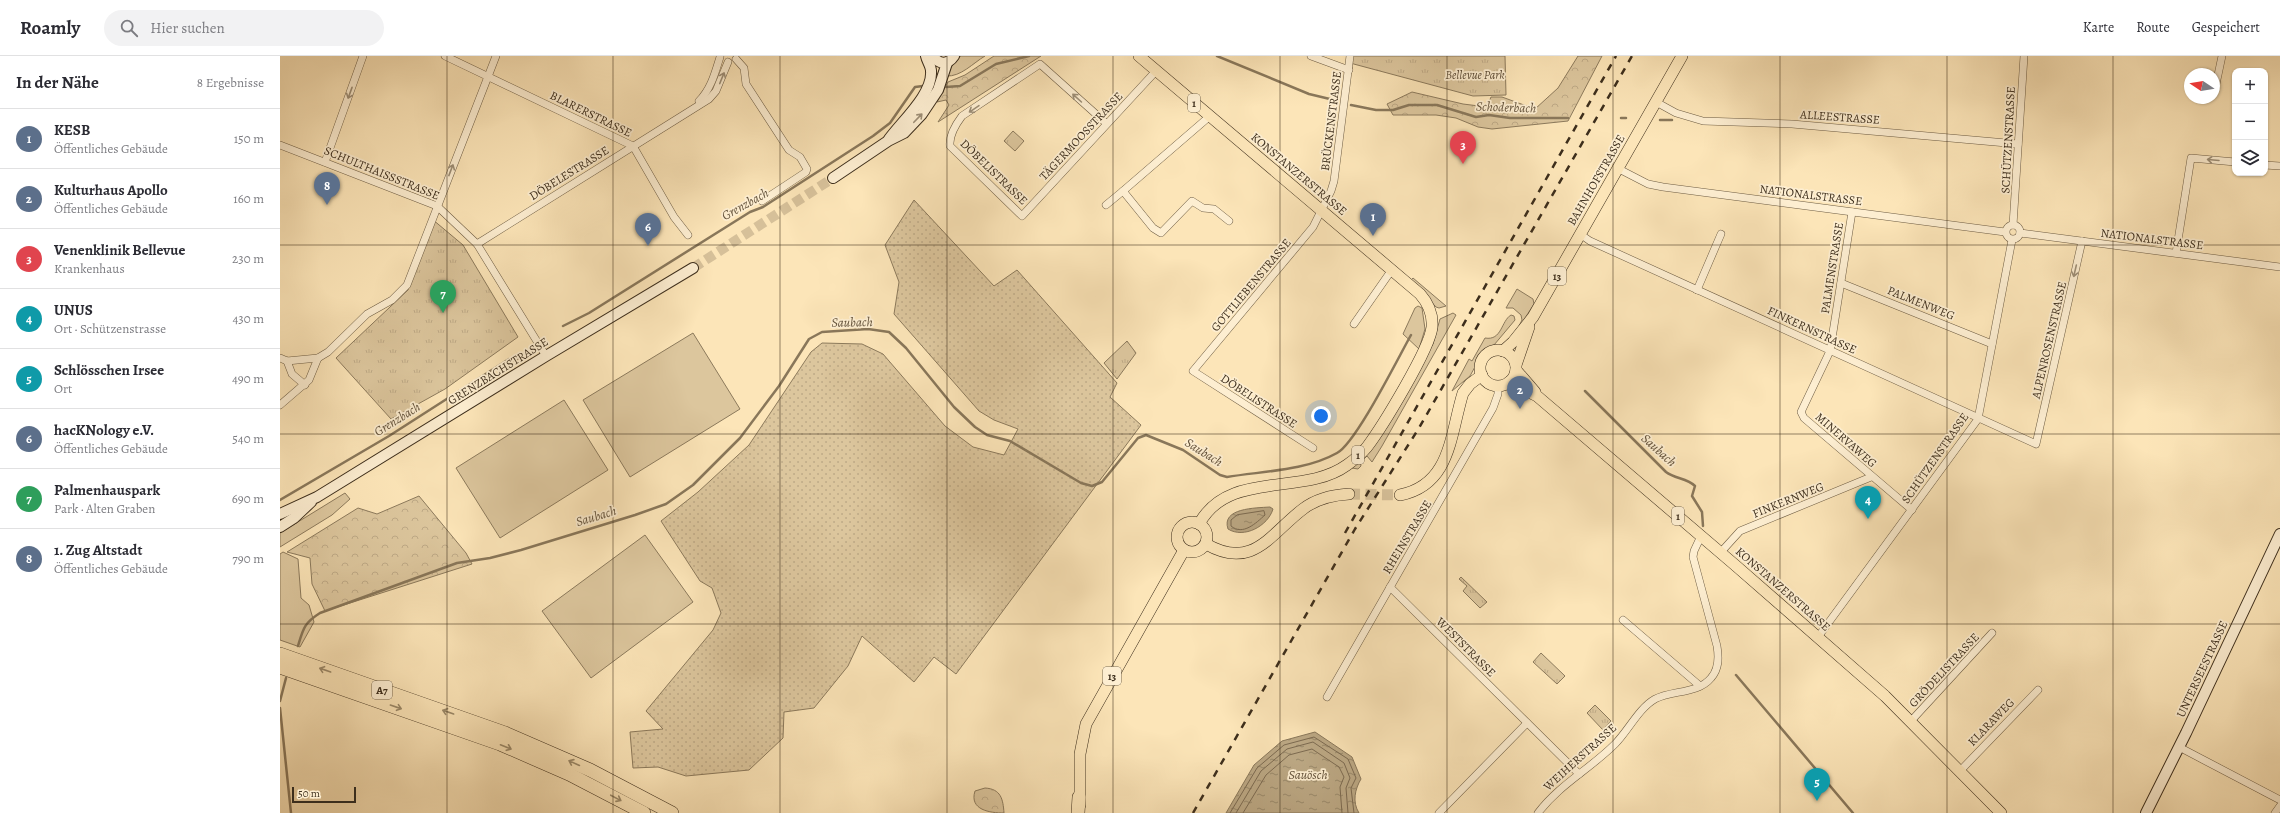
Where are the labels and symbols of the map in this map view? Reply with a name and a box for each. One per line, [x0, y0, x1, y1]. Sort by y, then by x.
park label: Bellevue Park [1445, 67, 1505, 83]
north arrow [2184, 68, 2220, 104]
street label: BRÜCKENSTRASSE [1317, 70, 1345, 172]
one-way arrow [719, 72, 727, 84]
one-way arrow [345, 86, 353, 98]
street label: SCHÜTZENSTRASSE [1997, 86, 2019, 194]
street label: BLARERSTRASSE [547, 87, 635, 141]
street label: TÄGERMOOSSTRASSE [1036, 88, 1126, 184]
one-way arrow [1072, 93, 1083, 102]
road number: 1 [1188, 94, 1200, 112]
water label: Schoderbach [1476, 97, 1536, 117]
one-way arrow [968, 104, 979, 113]
street label: ALLEESTRASSE [1799, 106, 1880, 128]
one-way arrow [914, 113, 923, 123]
street label: KONSTANZERSTRASSE [1248, 129, 1350, 219]
pin: 3 [1450, 131, 1476, 164]
street label: BAHNHOFSTRASSE [1563, 132, 1629, 228]
street label: DÖBELISTRASSE [957, 136, 1031, 208]
street label: SCHULTHAISSSTRASSE [322, 142, 442, 204]
street label: DÖBELESTRASSE [526, 142, 612, 204]
one-way arrow [2207, 156, 2220, 164]
one-way arrow [448, 164, 456, 176]
pin: 8 [314, 172, 340, 205]
street label: NATIONALSTRASSE [1759, 181, 1863, 209]
water label: Grenzbach [718, 184, 772, 224]
pin: 1 [1360, 203, 1386, 236]
pin: 6 [635, 213, 661, 246]
street label: PALMENSTRASSE [1817, 221, 1847, 315]
street label: NATIONALSTRASSE [2100, 225, 2204, 253]
street label: GOTTLIEBENSTRASSE [1207, 235, 1295, 335]
one-way arrow [2071, 265, 2079, 278]
road number: 13 [1548, 267, 1566, 285]
pin: 7 [430, 280, 456, 313]
street label: ALPENROSENSTRASSE [2027, 280, 2070, 401]
street label: PALMENWEG [1885, 282, 1957, 324]
street label: FINKERNSTRASSE [1765, 302, 1859, 358]
water label: Saubach [831, 313, 873, 331]
street label: GRENZBACHSTRASSE [445, 334, 551, 408]
street label: DÖBELISTRASSE [1218, 370, 1300, 432]
pin: 2 [1507, 376, 1533, 409]
water label: Grenzbach [371, 398, 423, 440]
your location [1311, 406, 1331, 426]
street label: MINERVAWEG [1812, 409, 1880, 471]
street label: SCHÜTZENSTRASSE [1898, 409, 1972, 507]
water label: Saubach [1638, 430, 1680, 470]
water label: Saubach [1182, 434, 1226, 470]
road number: 1 [1352, 446, 1364, 464]
street label: FINKERNWEG [1750, 478, 1826, 522]
pin: 4 [1855, 486, 1881, 519]
street label: RHEINSTRASSE [1379, 497, 1435, 577]
water label: Saubach [574, 502, 618, 530]
road number: 1 [1672, 507, 1684, 525]
street label: KONSTANZERSTRASSE [1732, 543, 1834, 635]
street label: WESTSTRASSE [1432, 613, 1499, 680]
street label: UNTERSEESTRASSE [2173, 618, 2231, 720]
street label: GRÖDELISTRASSE [1905, 629, 1983, 711]
one-way arrow [319, 666, 332, 673]
road number: 13 [1103, 667, 1121, 685]
road number: A7 [372, 681, 392, 699]
street label: KLARAWEG [1964, 695, 2018, 749]
one-way arrow [390, 704, 403, 711]
one-way arrow [442, 708, 454, 716]
street label: WEIHERSTRASSE [1539, 720, 1620, 795]
one-way arrow [499, 743, 511, 751]
one-way arrow [568, 759, 580, 766]
water label: Sauösch [1288, 766, 1328, 783]
pin: 5 [1804, 768, 1830, 801]
scale bar [292, 785, 356, 804]
one-way arrow [610, 795, 622, 802]

